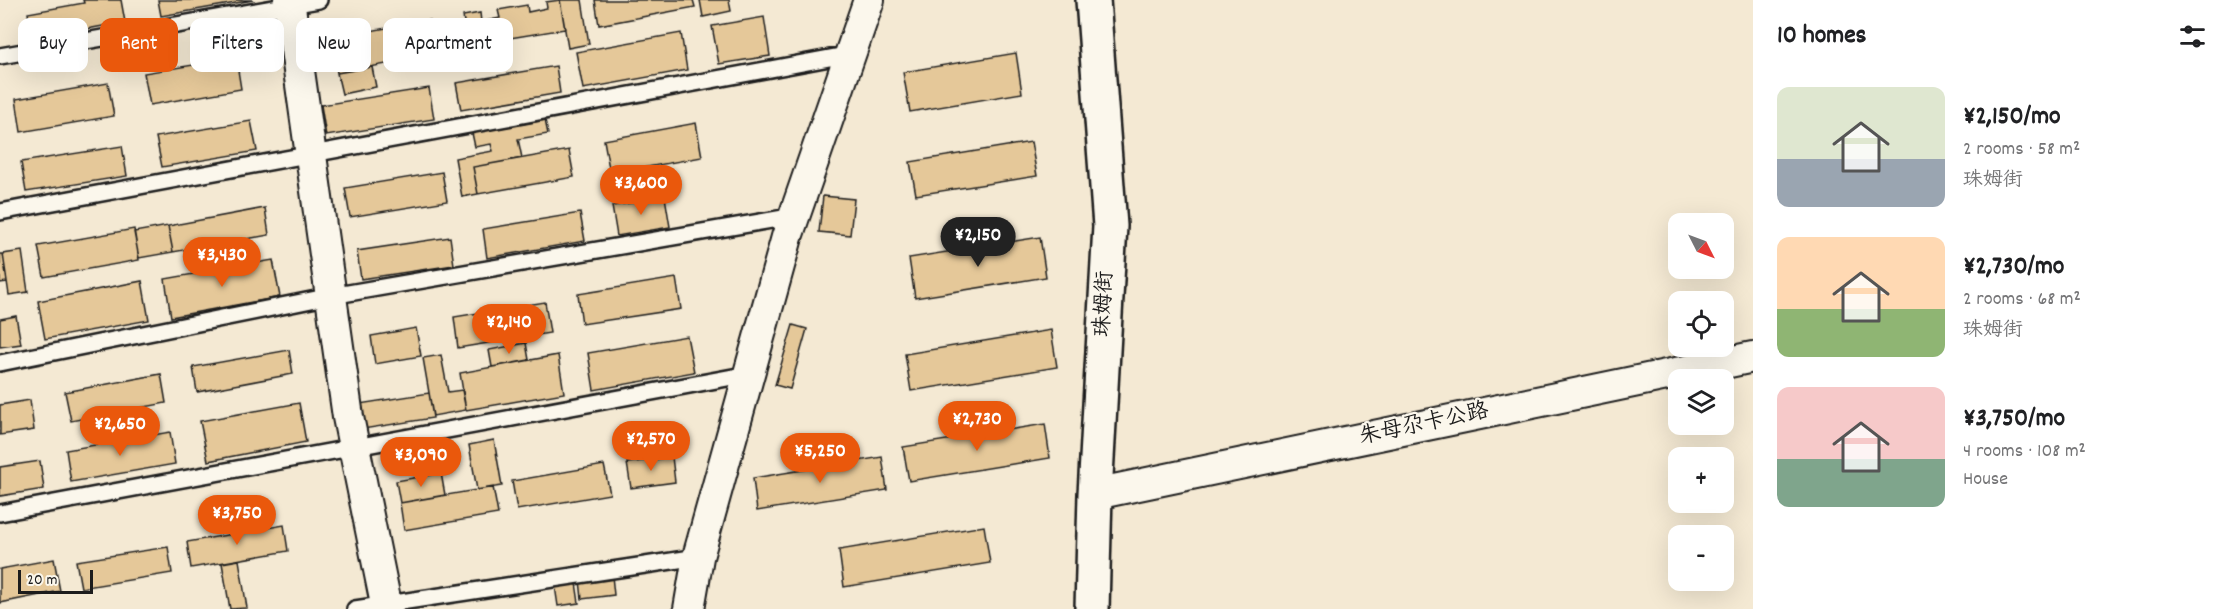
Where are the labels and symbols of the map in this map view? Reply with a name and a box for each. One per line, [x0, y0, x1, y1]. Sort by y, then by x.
pin: ¥3,600 [592, 165, 690, 216]
north arrow [1668, 213, 1734, 279]
pin: ¥2,150 [929, 217, 1027, 268]
pin: ¥3,430 [173, 237, 271, 288]
street label: 珠姆街 [1088, 270, 1122, 338]
pin: ¥2,140 [460, 304, 558, 355]
street label: 朱母尕卡公路 [1356, 396, 1492, 454]
pin: ¥2,730 [928, 401, 1026, 452]
pin: ¥2,650 [71, 406, 169, 457]
pin: ¥2,570 [602, 421, 700, 472]
pin: ¥5,250 [771, 433, 869, 484]
pin: ¥3,090 [372, 437, 470, 488]
pin: ¥3,750 [188, 495, 286, 546]
scale bar [18, 567, 93, 594]

